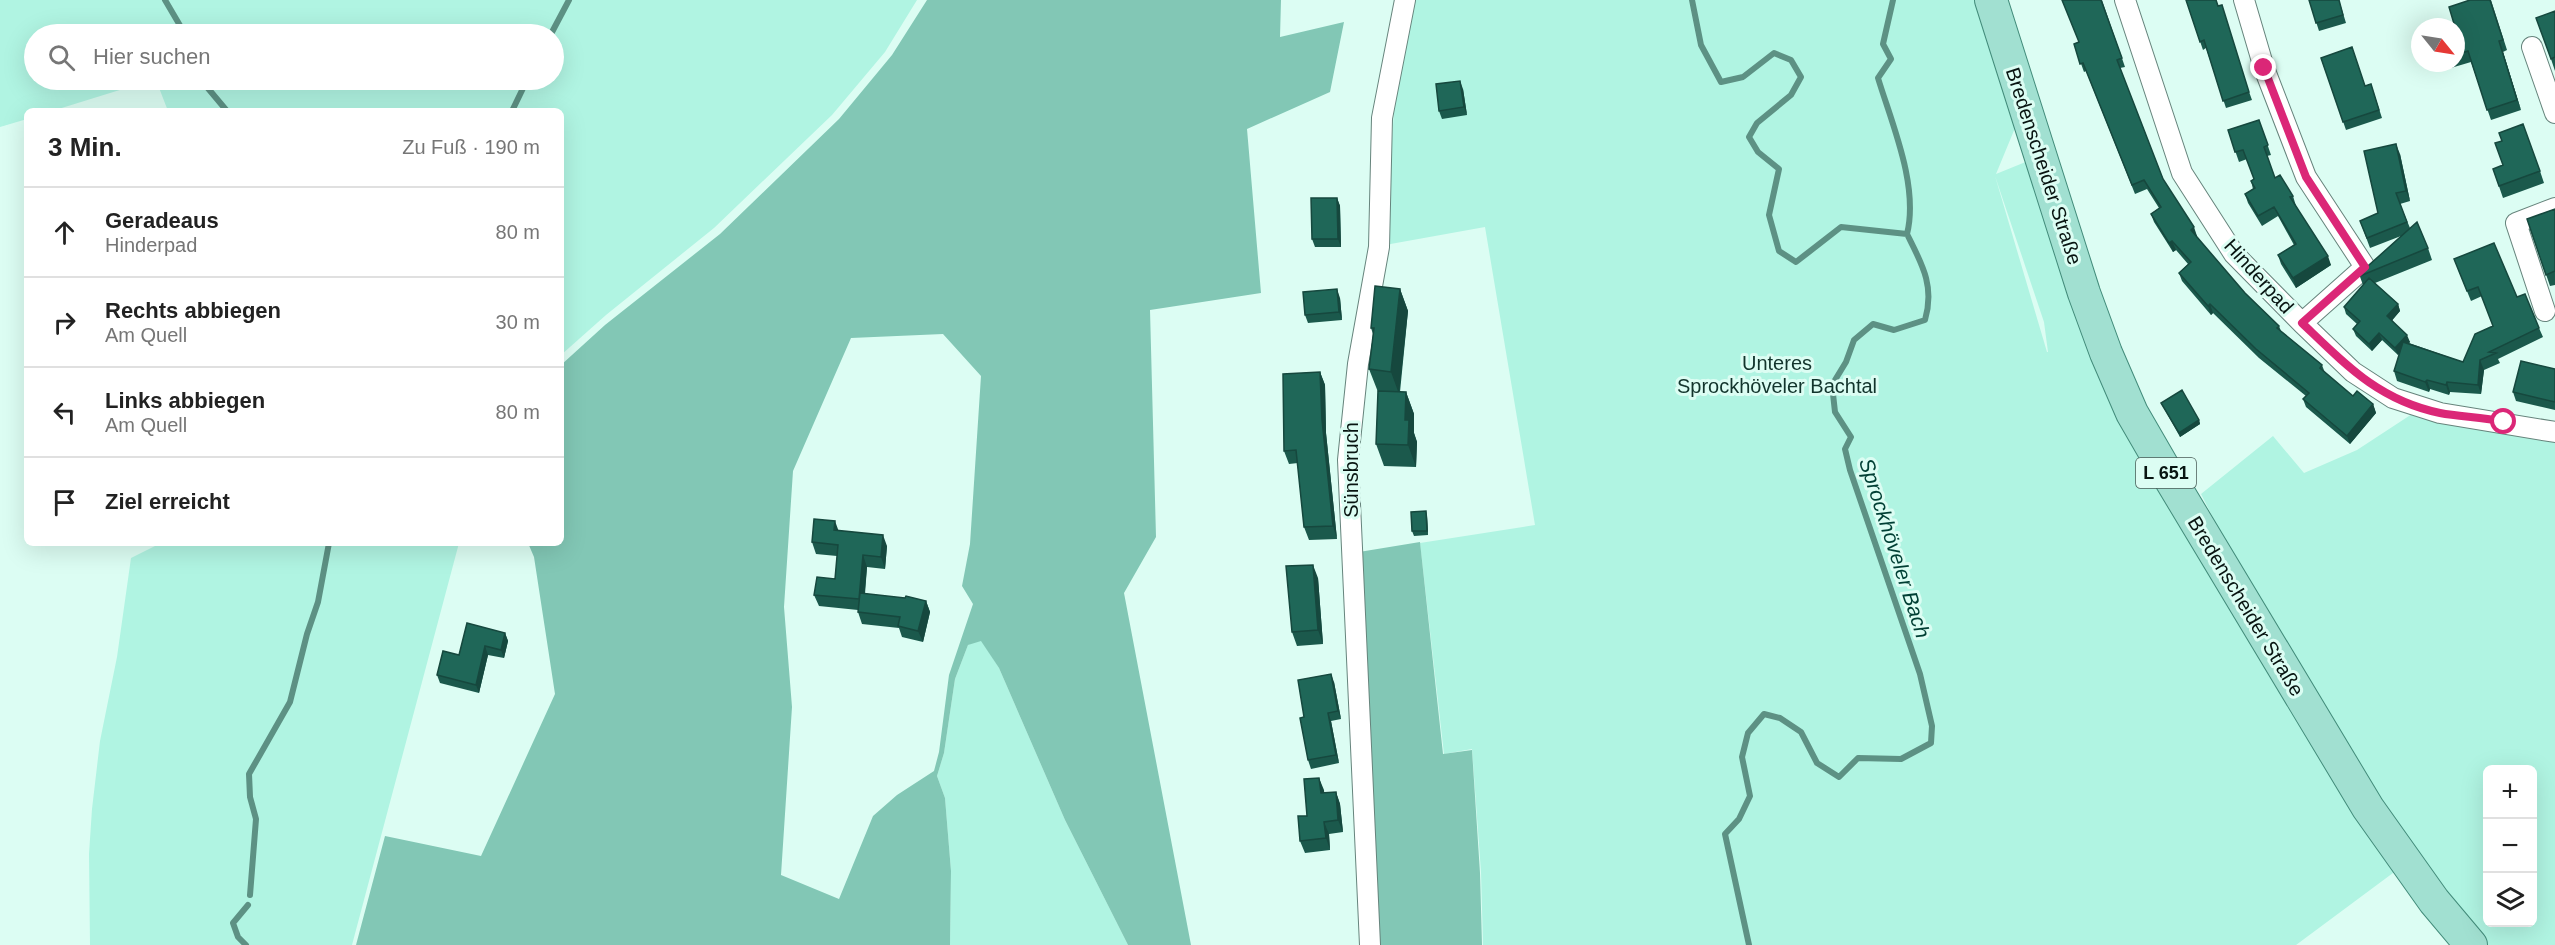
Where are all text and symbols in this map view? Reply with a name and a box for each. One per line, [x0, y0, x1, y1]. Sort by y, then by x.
north arrow [2411, 18, 2465, 72]
search box [24, 24, 564, 90]
icon: search [45, 41, 78, 74]
text: Hier suchen [93, 44, 210, 69]
route end [2250, 54, 2276, 80]
street label: Bredenscheider Straße [2002, 65, 2086, 267]
text: 3 Min. [48, 132, 122, 162]
text: Zu Fuß · 190 m [402, 136, 540, 158]
text: Geradeaus [105, 208, 219, 233]
icon: ahead [48, 216, 81, 249]
text: 80 m [496, 221, 540, 243]
text: Hinderpad [105, 234, 197, 256]
street label: Hinderpad [2220, 234, 2298, 318]
text: Rechts abbiegen [105, 298, 281, 323]
icon: right [48, 306, 81, 339]
text: 30 m [496, 311, 540, 333]
text: Am Quell [105, 324, 187, 346]
park label: Unteres Sprockhöveler Bachtal [1677, 352, 1877, 397]
text: Links abbiegen [105, 388, 265, 413]
icon: left [48, 396, 81, 429]
text: 80 m [496, 401, 540, 423]
route start [2490, 408, 2516, 434]
text: Am Quell [105, 414, 187, 436]
street label: Sünsbruch [1340, 422, 1362, 518]
water label: Sprockhöveler Bach [1855, 455, 1935, 641]
road number: L 651 [2136, 458, 2196, 488]
icon: arrive [48, 486, 81, 519]
text: Ziel erreicht [105, 489, 230, 514]
street label: Bredenscheider Straße [2184, 512, 2308, 700]
map controls [2483, 765, 2537, 927]
button: + [2483, 765, 2537, 819]
button: − [2483, 819, 2537, 873]
button: layers [2483, 873, 2537, 927]

